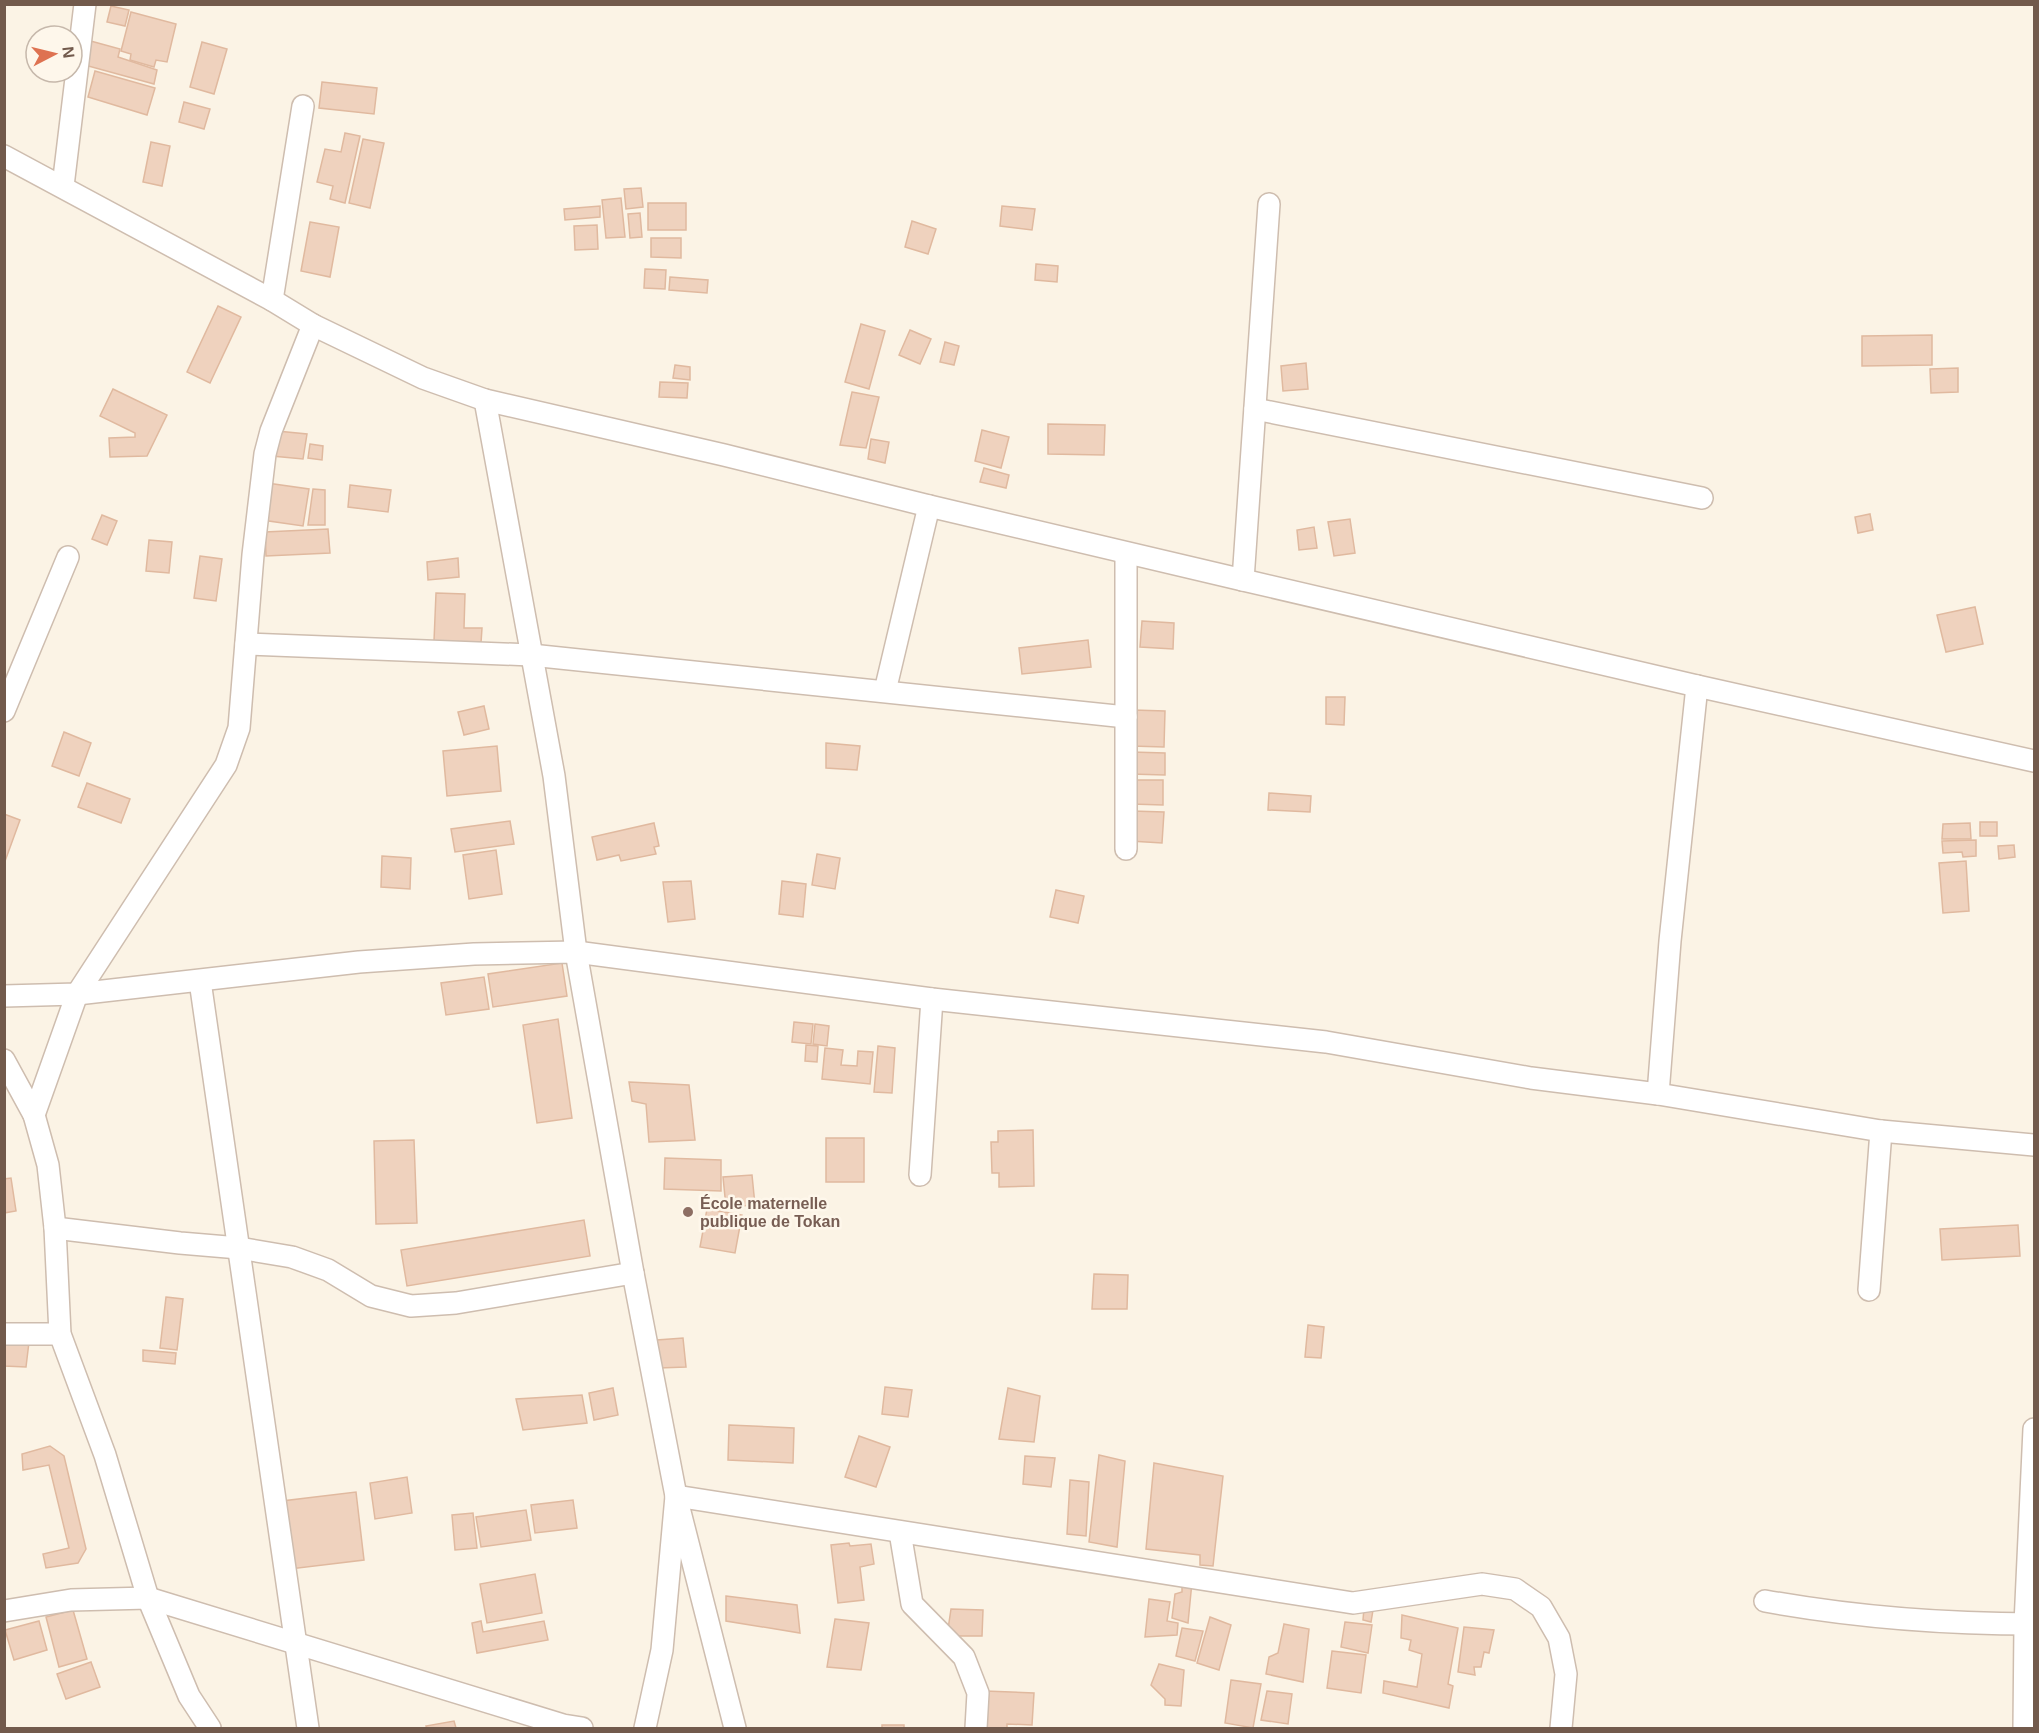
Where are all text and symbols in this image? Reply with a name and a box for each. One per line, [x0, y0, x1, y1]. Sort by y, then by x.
north arrow [24, 24, 84, 84]
text: N [59, 45, 78, 59]
place label: École maternelle publique de Tokan [700, 1194, 840, 1230]
marker: École maternelle publique de Tokan [681, 1205, 695, 1219]

